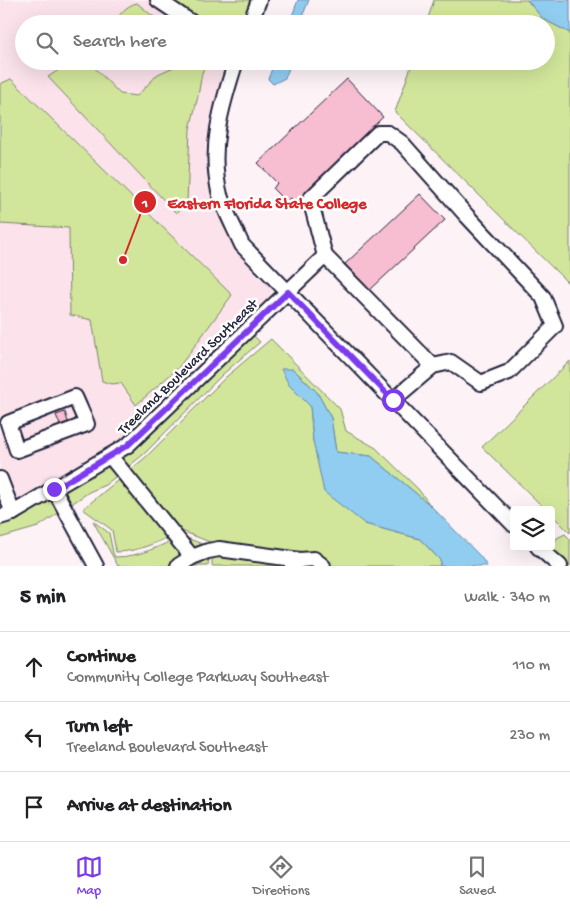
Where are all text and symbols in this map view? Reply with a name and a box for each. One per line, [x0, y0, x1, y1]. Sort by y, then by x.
search box [15, 15, 555, 70]
icon: search [33, 29, 61, 57]
text: Search here [73, 31, 167, 54]
callout: Eastern Florida State College [132, 187, 376, 218]
text: 1 [141, 195, 148, 213]
text: Eastern Florida State College [168, 196, 367, 215]
street label: Treeland Boulevard Southeast [114, 295, 263, 440]
route start [382, 389, 405, 412]
route end [43, 478, 66, 501]
map controls [510, 506, 555, 551]
button: layers [510, 506, 555, 551]
text: 5 min [20, 586, 65, 611]
text: Walk · 340 m [464, 589, 550, 608]
text: Continue [67, 646, 136, 669]
icon: ahead [20, 653, 48, 681]
text: 110 m [513, 657, 550, 676]
text: Community College Parkway Southeast [67, 669, 328, 688]
text: Turn left [67, 716, 131, 739]
icon: left [20, 723, 48, 751]
text: 230 m [510, 727, 550, 746]
text: Treeland Boulevard Southeast [67, 739, 267, 758]
icon: arrive [20, 793, 48, 821]
text: Arrive at destination [67, 795, 231, 818]
tab: Map [75, 853, 103, 900]
tab: Directions [253, 853, 310, 900]
tab: Saved [459, 853, 495, 900]

